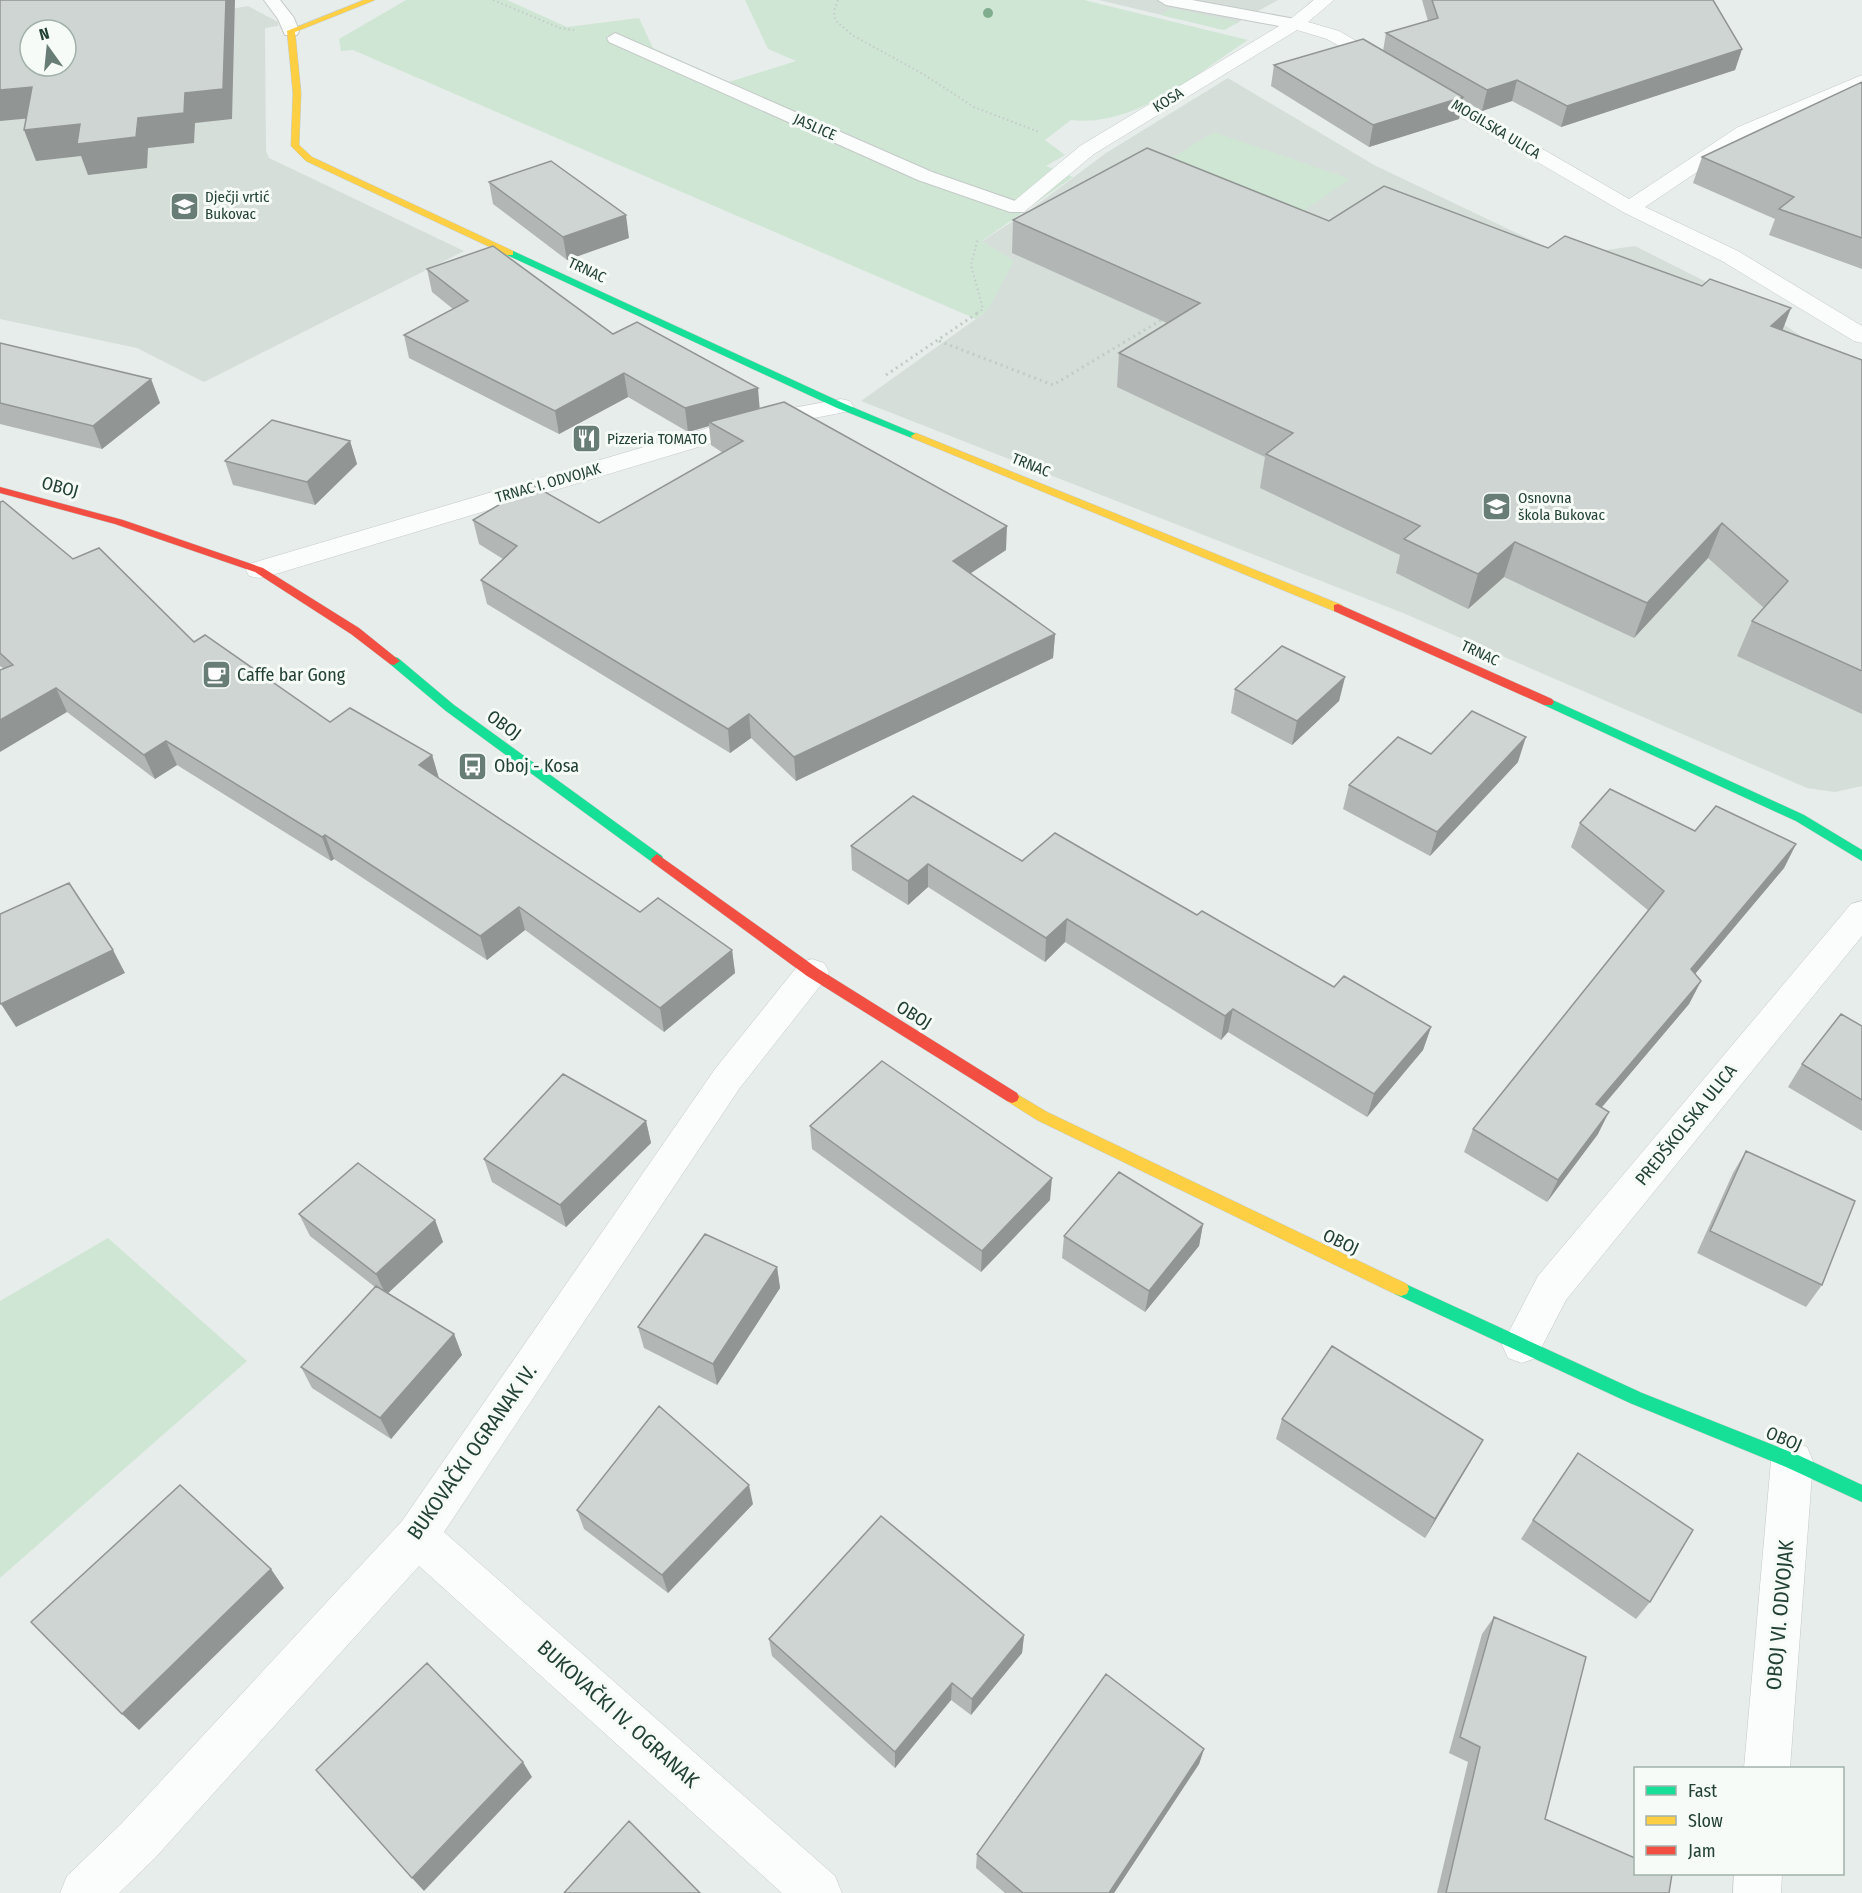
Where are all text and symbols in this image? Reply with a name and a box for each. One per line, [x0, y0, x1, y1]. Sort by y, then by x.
north arrow [18, 18, 78, 78]
text: N [37, 24, 51, 44]
street label: KOSA [1149, 84, 1187, 116]
street label: MOGILSKA ULICA [1448, 95, 1544, 163]
street label: JASLICE [791, 110, 839, 144]
place label: Dječji vrtić Bukovac [205, 188, 270, 223]
school or university icon: Dječji vrtić Bukovac [168, 190, 200, 222]
street label: TRNAC [565, 253, 609, 287]
restaurant icon: Pizzeria TOMATO [570, 423, 602, 455]
place label: Pizzeria TOMATO [607, 430, 707, 448]
street label: TRNAC [1009, 449, 1053, 481]
street label: TRNAC I. ODVOJAK [493, 459, 603, 507]
street label: OBOJ [39, 472, 81, 502]
place label: Osnovna škola Bukovac [1518, 489, 1605, 524]
school or university icon: Osnovna škola Bukovac [1481, 491, 1513, 523]
street label: TRNAC [1458, 636, 1502, 670]
cafe icon: Caffe bar Gong [200, 659, 232, 691]
place label: Caffe bar Gong [237, 664, 346, 686]
street label: OBOJ [482, 705, 526, 745]
bus stop icon: Oboj - Kosa [457, 750, 489, 782]
place label: Oboj - Kosa [494, 755, 579, 777]
street label: OBOJ [892, 996, 936, 1034]
street label: PREDŠKOLSKA ULICA [1630, 1060, 1742, 1190]
street label: OBOJ [1319, 1224, 1363, 1260]
street label: BUKOVAČKI OGRANAK IV. [402, 1359, 542, 1545]
street label: OBOJ [1763, 1422, 1805, 1456]
street label: OBOJ VI. ODVOJAK [1760, 1538, 1800, 1691]
street label: BUKOVAČKI IV. OGRANAK [532, 1635, 705, 1794]
legend [1634, 1767, 1844, 1875]
text: Fast [1688, 1780, 1717, 1802]
text: Slow [1688, 1810, 1723, 1832]
text: Jam [1688, 1840, 1716, 1862]

